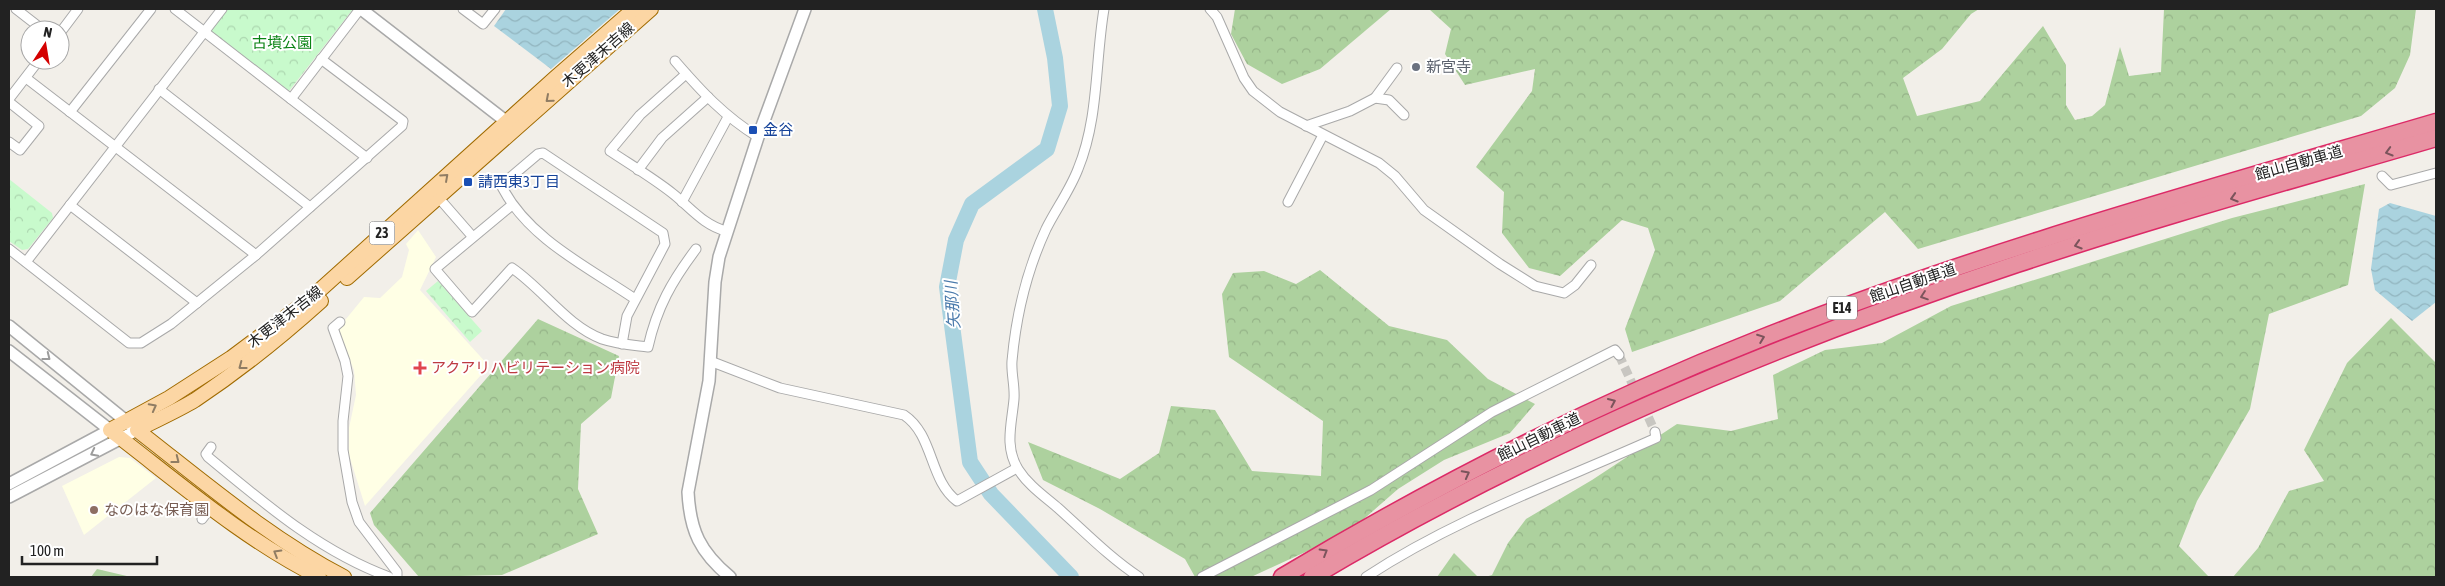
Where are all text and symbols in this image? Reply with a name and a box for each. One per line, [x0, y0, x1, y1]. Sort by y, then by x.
street label: 木更津末吉線 [558, 19, 637, 91]
north arrow [20, 20, 70, 70]
text: N [42, 24, 53, 41]
park label: 古墳公園 [252, 34, 312, 51]
place label: 新宮寺 [1426, 58, 1471, 75]
marker: 新宮寺 [1410, 61, 1422, 73]
one-way arrow [546, 93, 555, 102]
place label: 金谷 [763, 121, 793, 138]
marker: 金谷 [747, 124, 759, 136]
street label: 館山自動車道 [2253, 142, 2344, 183]
one-way arrow [2386, 147, 2394, 157]
place label: 請西東3丁目 [478, 173, 560, 190]
one-way arrow [439, 174, 448, 183]
marker: 請西東3丁目 [462, 176, 474, 188]
one-way arrow [2230, 193, 2238, 203]
road number: 23 [370, 222, 394, 244]
one-way arrow [2074, 239, 2083, 249]
street label: 館山自動車道 [1868, 260, 1958, 305]
water label: 矢那川 [941, 278, 963, 330]
street label: 木更津末吉線 [244, 282, 325, 351]
one-way arrow [1920, 290, 1928, 300]
road number: E14 [1827, 296, 1857, 320]
one-way arrow [1756, 334, 1765, 345]
one-way arrow [41, 351, 50, 359]
place label: アクアリハビリテーション病院 [431, 359, 640, 376]
one-way arrow [239, 361, 248, 369]
marker: アクアリハビリテーション病院 [413, 361, 427, 375]
one-way arrow [1607, 398, 1616, 409]
one-way arrow [148, 403, 157, 413]
street label: 館山自動車道 [1495, 409, 1583, 464]
one-way arrow [90, 447, 99, 457]
one-way arrow [170, 454, 180, 463]
one-way arrow [1460, 470, 1469, 480]
place label: なのはな保育園 [104, 501, 209, 518]
marker: なのはな保育園 [88, 504, 100, 516]
scale bar [22, 534, 158, 566]
text: 100 m [30, 542, 64, 559]
one-way arrow [1318, 549, 1327, 559]
one-way arrow [274, 550, 283, 560]

